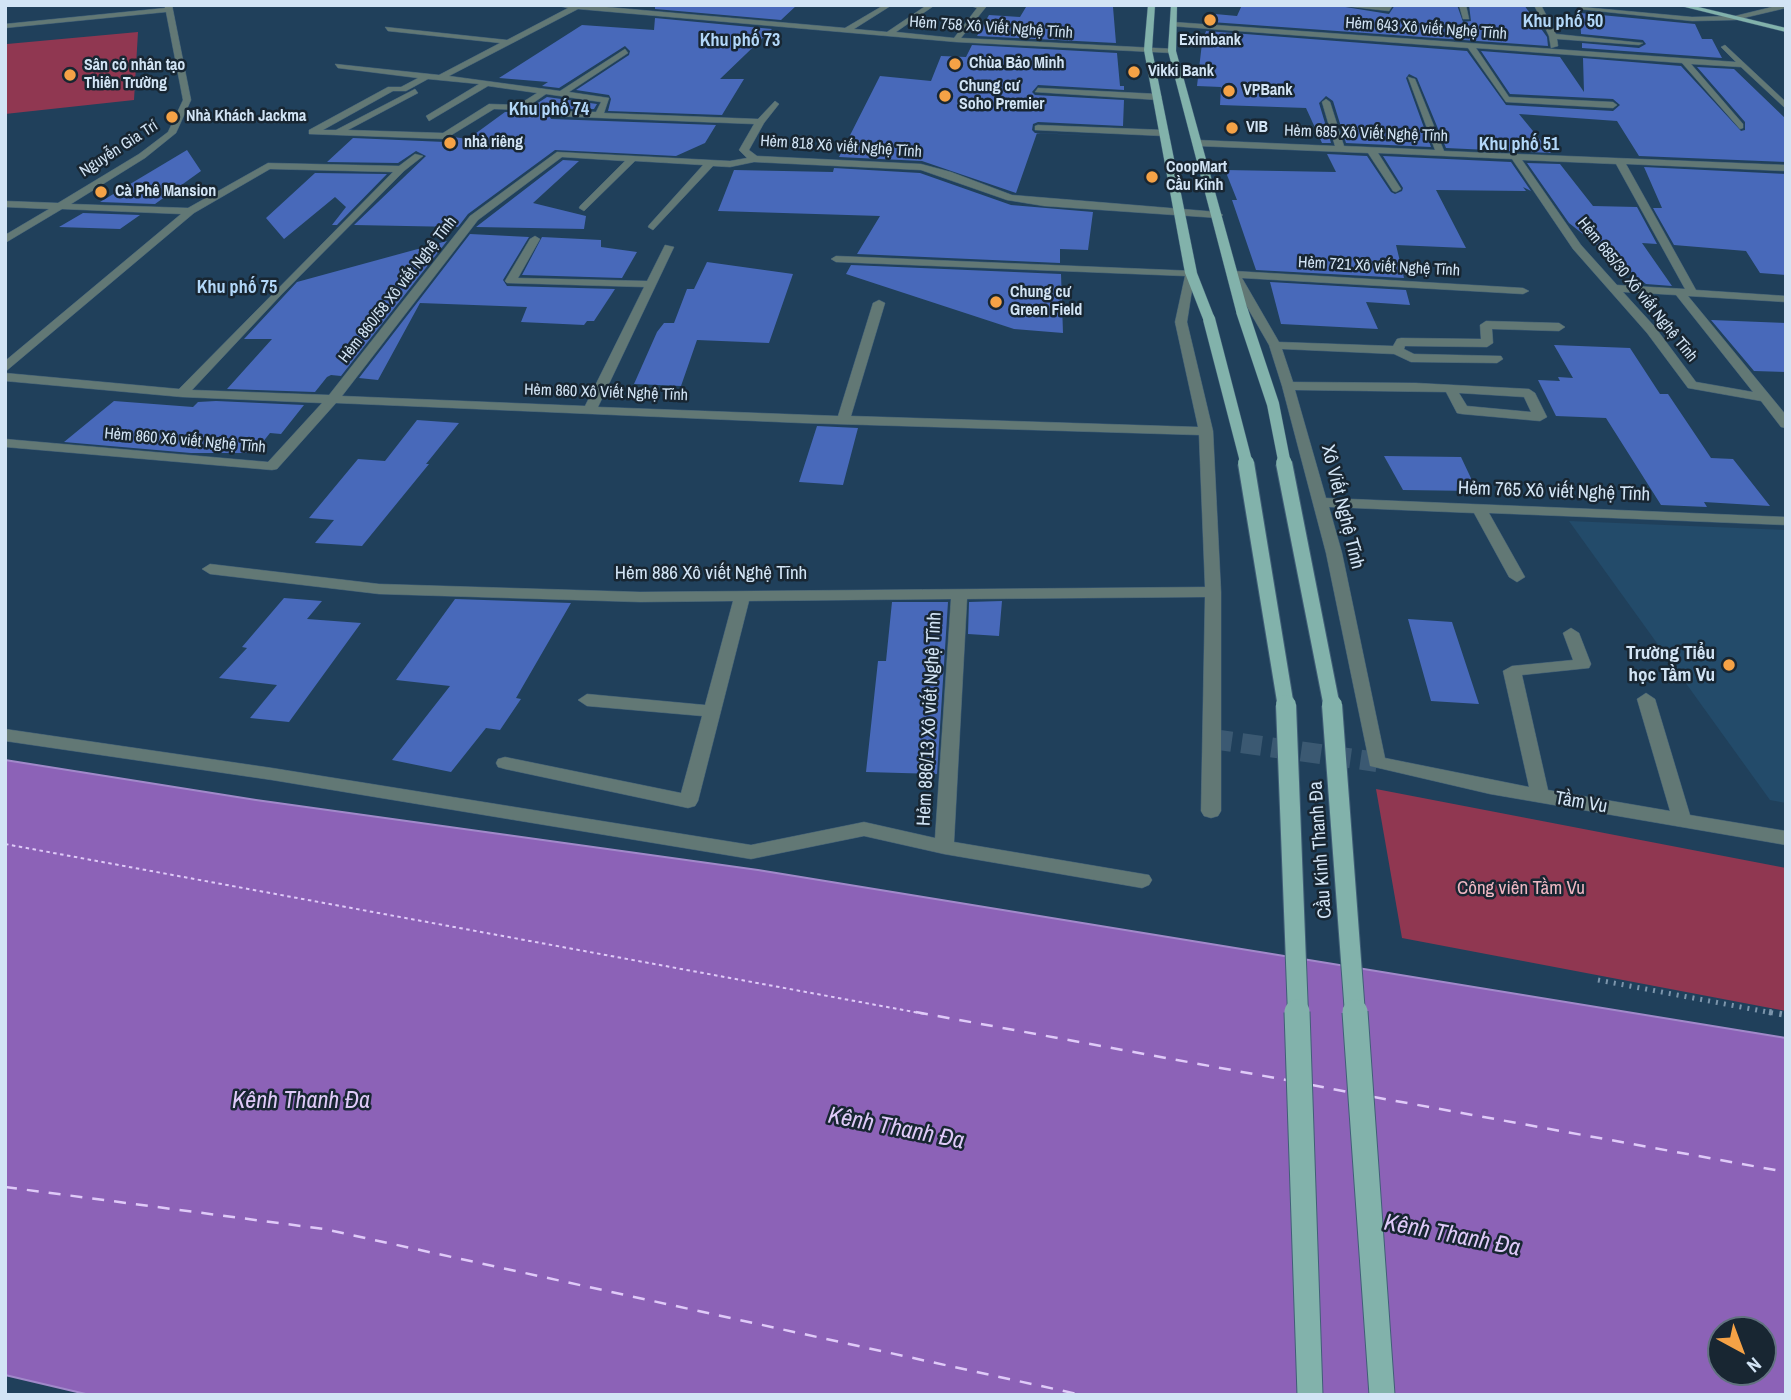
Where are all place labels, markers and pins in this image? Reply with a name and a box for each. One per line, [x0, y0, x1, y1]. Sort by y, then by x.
marker: Eximbank [1202, 12, 1218, 28]
place label: Eximbank [1179, 31, 1241, 51]
place label: Chùa Bảo Minh [969, 54, 1064, 74]
place label: Sân cỏ nhân tạo Thiên Trường [84, 56, 185, 94]
marker: Chùa Bảo Minh [947, 56, 963, 72]
place label: Vikki Bank [1148, 62, 1214, 82]
marker: Vikki Bank [1126, 64, 1142, 80]
marker: Sân cỏ nhân tạo Thiên Trường [62, 67, 78, 83]
place label: Chung cư Soho Premier [959, 77, 1044, 115]
place label: VPBank [1243, 81, 1293, 101]
marker: VPBank [1221, 83, 1237, 99]
marker: Chung cư Soho Premier [937, 88, 953, 104]
place label: Nhà Khách Jackma [186, 107, 306, 127]
marker: Nhà Khách Jackma [164, 109, 180, 125]
place label: VIB [1246, 118, 1268, 138]
marker: VIB [1224, 120, 1240, 136]
place label: nhà riêng [464, 133, 523, 153]
marker: nhà riêng [442, 135, 458, 151]
place label: CoopMart Cầu Kinh [1166, 158, 1227, 196]
marker: CoopMart Cầu Kinh [1144, 169, 1160, 185]
place label: Cà Phê Mansion [115, 182, 216, 202]
marker: Cà Phê Mansion [93, 184, 109, 200]
place label: Chung cư Green Field [1010, 283, 1082, 321]
marker: Chung cư Green Field [988, 294, 1004, 310]
place label: Trường Tiểu học Tầm Vu [1626, 643, 1715, 687]
marker: Trường Tiểu học Tầm Vu [1721, 657, 1737, 673]

